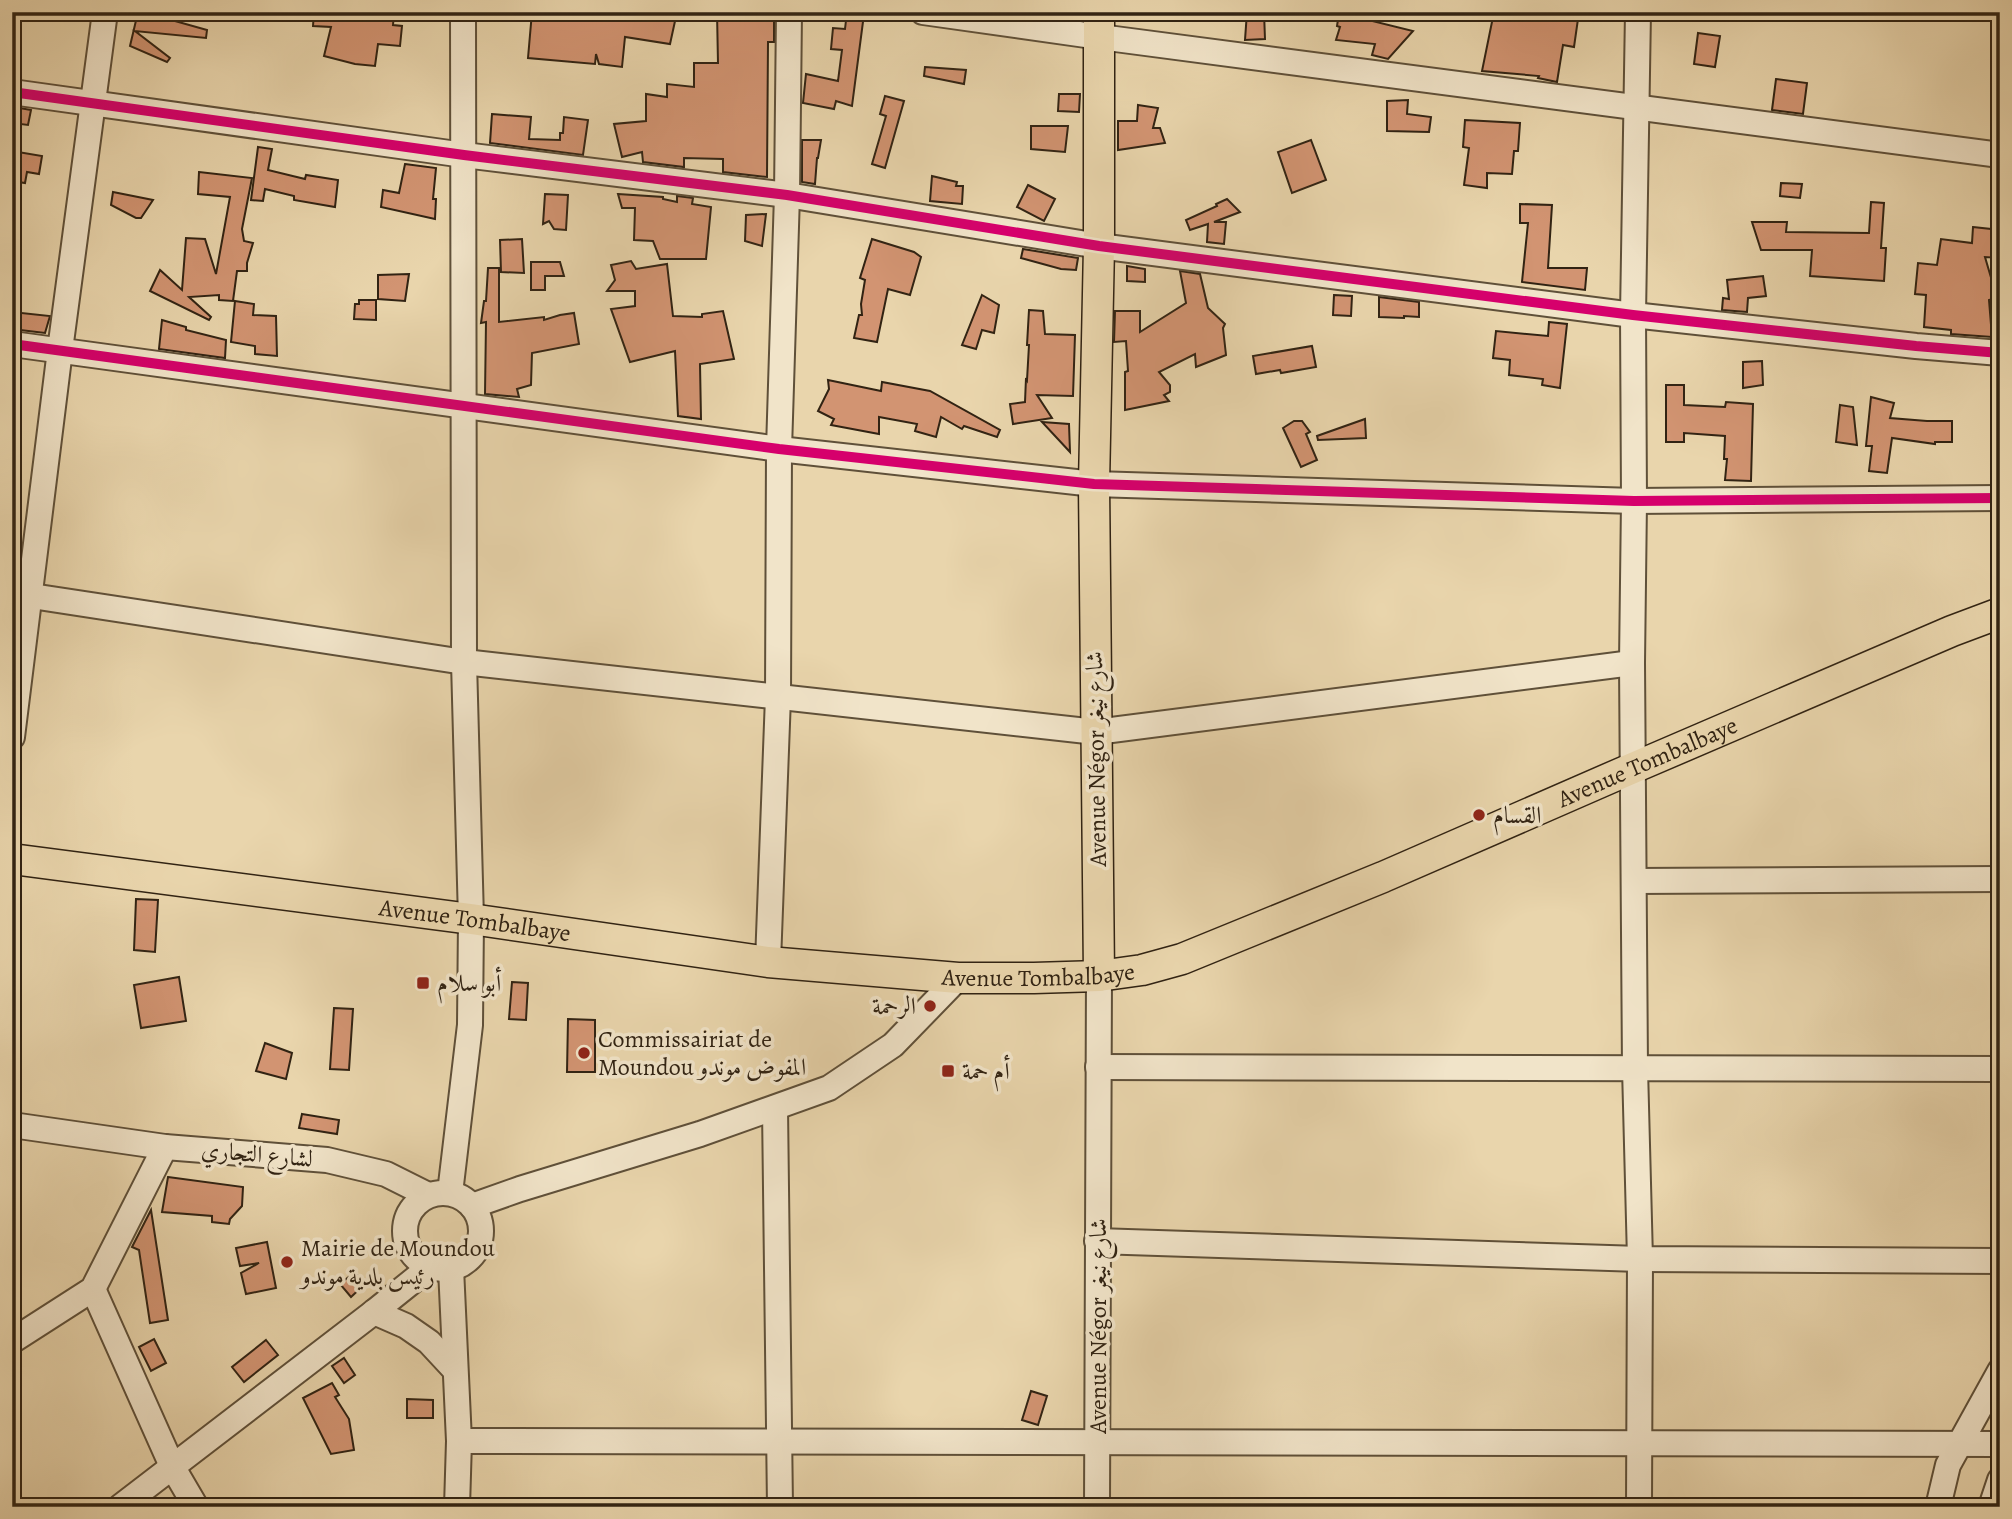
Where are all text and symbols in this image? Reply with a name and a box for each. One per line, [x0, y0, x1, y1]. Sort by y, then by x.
street label: Avenue Négor شارع نيغر [1078, 651, 1118, 868]
street label: Avenue Tombalbaye [1551, 709, 1742, 815]
place label: القسام [1493, 799, 1541, 836]
marker: القسام [1471, 807, 1487, 823]
street label: Avenue Tombalbaye [376, 891, 573, 949]
street label: Avenue Tombalbaye [939, 955, 1137, 994]
place label: أبو سلام [437, 966, 502, 1004]
marker: أبو سلام [415, 975, 431, 991]
place label: الرحمة [872, 990, 916, 1022]
marker: الرحمة [922, 998, 938, 1014]
place label: Commissairiat de Moundou المفوض موندو [598, 1023, 806, 1083]
marker: Commissairiat de Moundou المفوض موندو [576, 1045, 592, 1061]
place label: أم حمة [962, 1054, 1010, 1092]
marker: أم حمة [940, 1063, 956, 1079]
street label: لشارع التجاري [199, 1133, 314, 1179]
street label: Avenue Négor شارع نيغر [1082, 1218, 1118, 1435]
place label: Mairie de Moundou رئيس بلدية موندو [298, 1232, 495, 1292]
marker: Mairie de Moundou رئيس بلدية موندو [279, 1254, 295, 1270]

